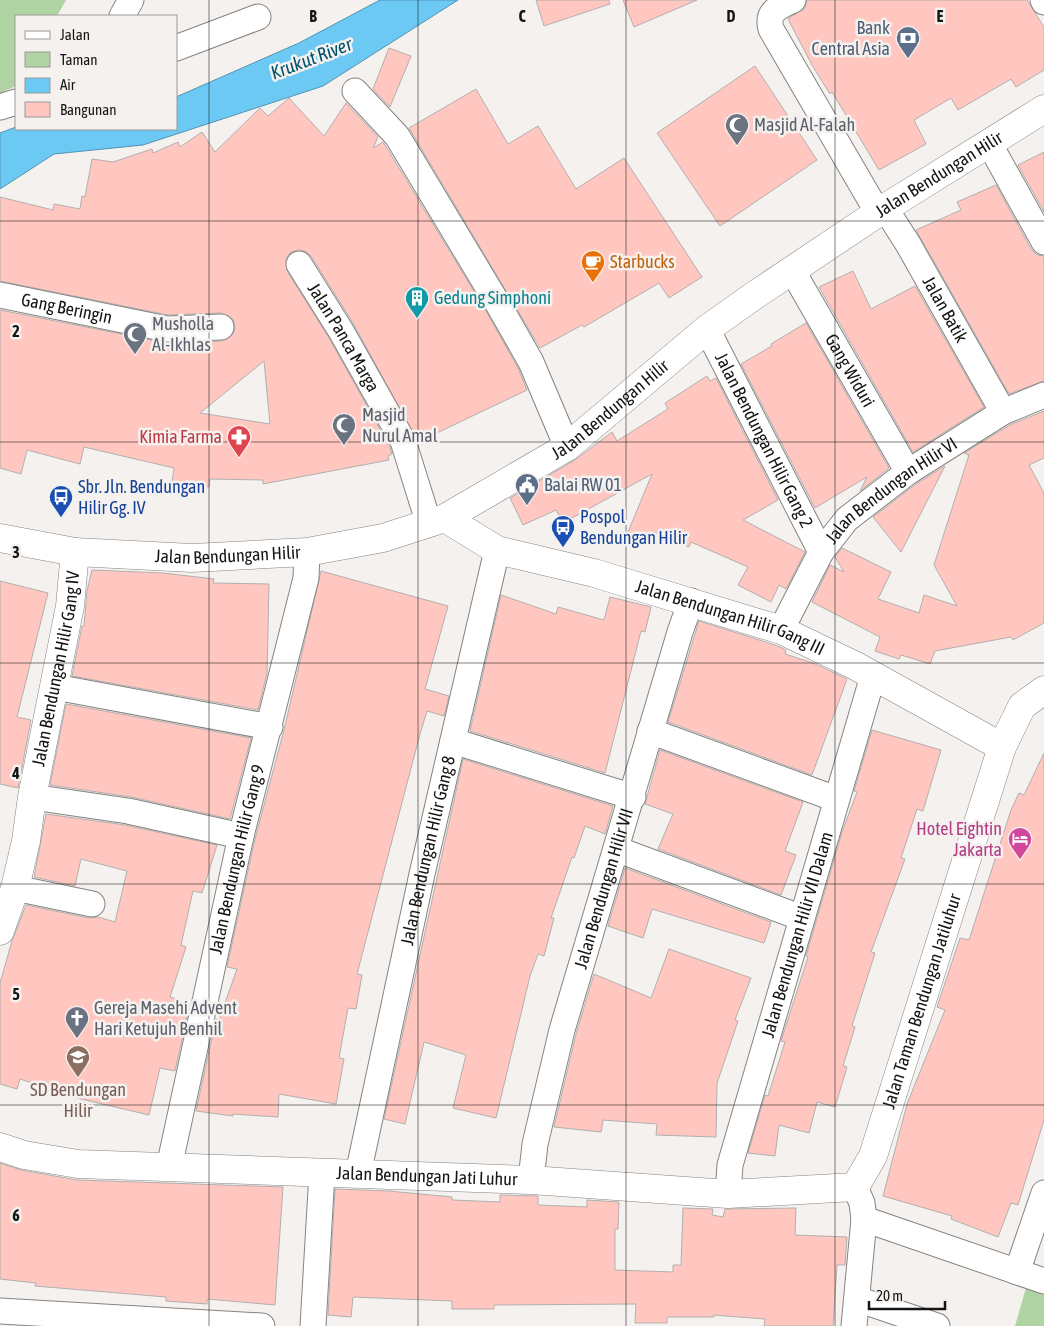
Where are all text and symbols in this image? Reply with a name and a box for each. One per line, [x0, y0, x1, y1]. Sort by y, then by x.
text: B [309, 7, 317, 25]
text: C [518, 7, 526, 25]
text: D [727, 7, 736, 25]
text: E [937, 7, 944, 25]
legend [15, 15, 178, 130]
place label: Bank Central Asia [812, 17, 890, 59]
bank icon: Bank Central Asia [895, 25, 921, 59]
text: Jalan [60, 26, 90, 43]
water label: Krukut River [267, 32, 356, 84]
text: Taman [60, 51, 98, 68]
text: Air [60, 76, 76, 93]
text: Bangunan [60, 101, 117, 118]
mosque icon: Masjid Al-Falah [724, 112, 750, 146]
place label: Masjid Al-Falah [754, 114, 855, 135]
street label: Jalan Bendungan Hilir [871, 126, 1007, 222]
cafe icon: Starbucks [580, 249, 606, 283]
place label: Starbucks [610, 251, 675, 272]
street label: Jalan Batik [918, 272, 973, 346]
street label: Jalan Panca Marga [304, 279, 384, 395]
building icon: Gedung Simphoni [404, 285, 430, 319]
place label: Gedung Simphoni [434, 287, 551, 308]
street label: Gang Beringin [19, 289, 114, 328]
place label: Musholla Al-Ikhlas [152, 313, 214, 355]
mosque icon: Musholla Al-Ikhlas [122, 321, 148, 355]
text: 2 [12, 322, 20, 340]
street label: Gang Widuri [821, 330, 879, 411]
street label: Jalan Bendungan Hilir Gang 2 [711, 349, 818, 531]
street label: Jalan Bendungan Hilir [548, 355, 673, 464]
place label: Masjid Nurul Amal [362, 404, 438, 446]
mosque icon: Masjid Nurul Amal [331, 412, 357, 446]
pharmacy icon: Kimia Farma [226, 424, 252, 458]
place label: Kimia Farma [139, 426, 222, 447]
street label: Jalan Bendungan Hilir VI [821, 433, 961, 548]
public building icon: Balai RW 01 [514, 472, 540, 506]
place label: Balai RW 01 [544, 474, 622, 495]
place label: Sbr. Jln. Bendungan Hilir Gg. IV [78, 476, 205, 518]
bus stop icon: Sbr. Jln. Bendungan Hilir Gg. IV [48, 484, 74, 518]
place label: Pospol Bendungan Hilir [580, 506, 688, 548]
bus stop icon: Pospol Bendungan Hilir [550, 514, 576, 548]
street label: Jalan Bendungan Hilir [154, 541, 301, 568]
text: 3 [12, 543, 20, 561]
street label: Jalan Bendungan Hilir Gang IV [27, 570, 83, 768]
street label: Jalan Bendungan Hilir Gang III [633, 575, 828, 659]
street label: Jalan Bendungan Hilir Gang 8 [396, 754, 459, 947]
street label: Jalan Bendungan Hilir Gang 9 [205, 762, 269, 956]
text: 4 [11, 764, 20, 782]
street label: Jalan Bendungan Hilir VII [570, 806, 637, 971]
place label: Hotel Eightin Jakarta [916, 818, 1002, 860]
hotel icon: Hotel Eightin Jakarta [1007, 826, 1033, 860]
street label: Jalan Bendungan Hilir VII Dalam [757, 829, 837, 1040]
street label: Jalan Taman Bendungan Jatiluhur [878, 890, 965, 1111]
text: 5 [12, 985, 20, 1003]
place label: Gereja Masehi Advent Hari Ketujuh Benhil [94, 997, 237, 1039]
church icon: Gereja Masehi Advent Hari Ketujuh Benhil [64, 1005, 90, 1039]
school or university icon: SD Bendungan Hilir [65, 1044, 91, 1078]
place label: SD Bendungan Hilir [30, 1079, 126, 1121]
street label: Jalan Bendungan Jati Luhur [336, 1162, 518, 1190]
text: 6 [12, 1206, 20, 1224]
scale bar [869, 1278, 945, 1310]
text: 20 m [876, 1287, 903, 1304]

